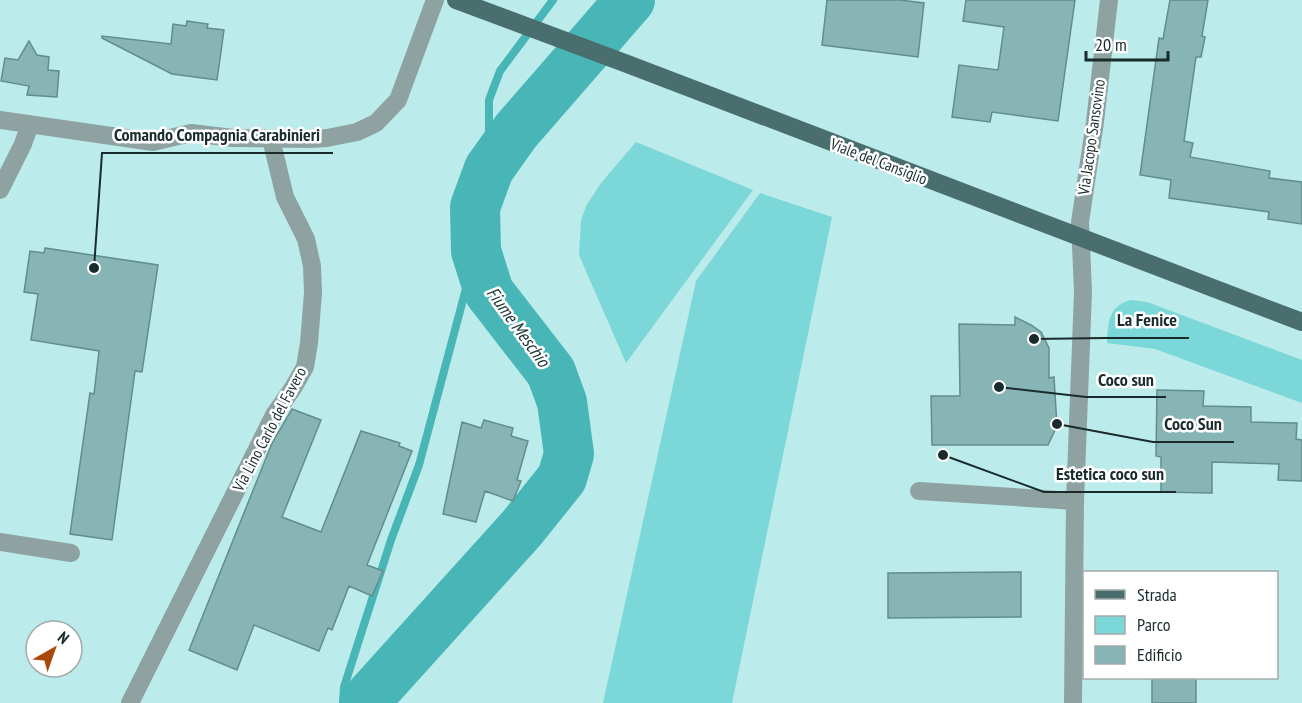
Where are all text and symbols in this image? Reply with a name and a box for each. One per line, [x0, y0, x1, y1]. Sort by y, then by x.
scale bar [1086, 24, 1168, 62]
text: 20 m [1095, 33, 1127, 56]
street label: Via Jacopo Sansovino [1073, 78, 1109, 197]
callout: Comando Compagnia Carabinieri [102, 117, 333, 153]
text: Comando Compagnia Carabinieri [114, 123, 320, 146]
street label: Viale del Cansiglio [827, 133, 930, 189]
water label: Fiume Meschio [482, 282, 556, 372]
callout: La Fenice [1105, 302, 1189, 338]
text: La Fenice [1117, 308, 1177, 331]
callout: Coco sun [1086, 361, 1166, 397]
street label: Via Lino Carlo del Favero [227, 363, 310, 495]
text: Coco sun [1098, 368, 1154, 391]
callout: Coco Sun [1153, 406, 1234, 442]
text: Coco Sun [1164, 412, 1222, 435]
callout: Estetica coco sun [1044, 456, 1176, 492]
text: Estetica coco sun [1056, 462, 1164, 485]
legend [1083, 571, 1278, 679]
text: Strada [1137, 583, 1177, 606]
text: Parco [1137, 613, 1171, 636]
north arrow [24, 619, 84, 679]
text: N [54, 627, 73, 648]
text: Edificio [1137, 643, 1183, 666]

